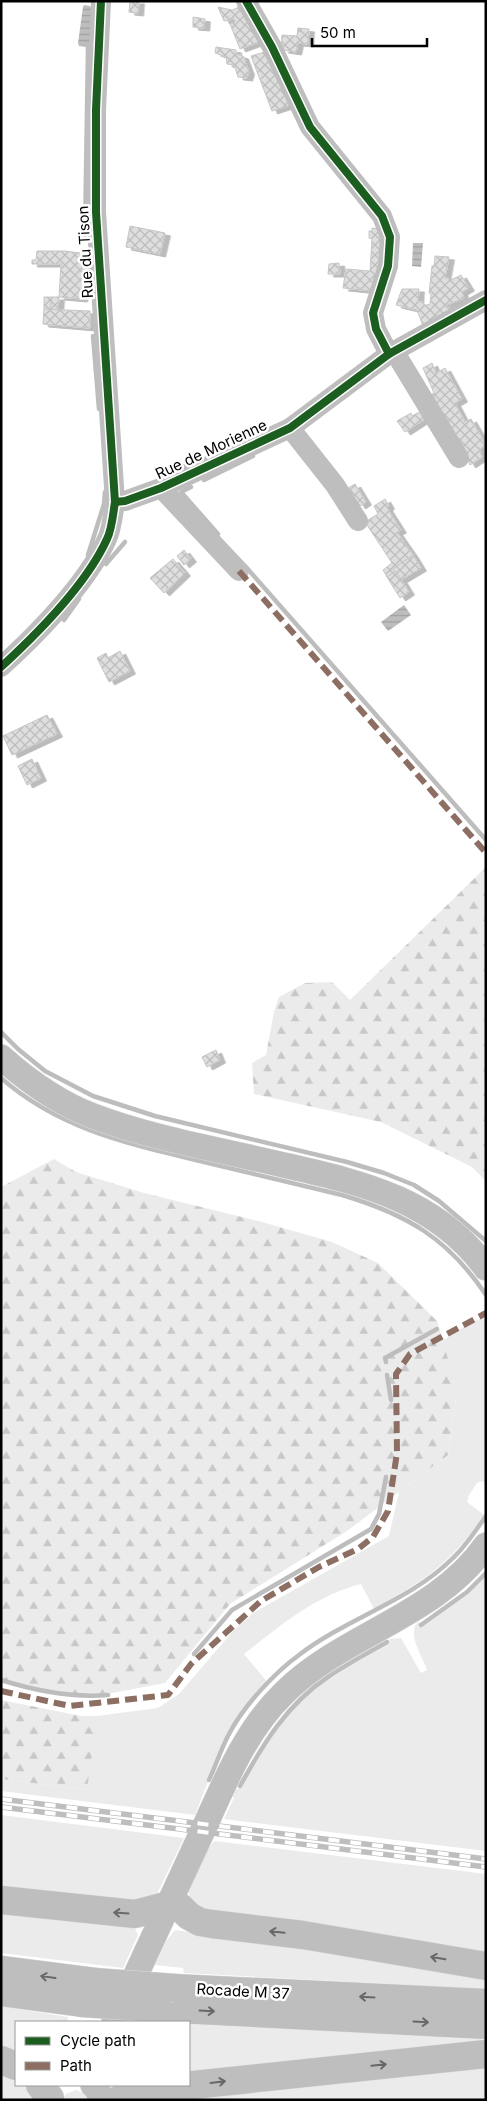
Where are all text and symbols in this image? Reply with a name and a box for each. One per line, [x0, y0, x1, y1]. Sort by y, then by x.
scale bar [312, 15, 427, 47]
text: 50 m [320, 23, 356, 42]
street label: Rue du Tison [73, 205, 97, 299]
street label: Rue de Morienne [152, 415, 270, 483]
one-way arrow [114, 1909, 130, 1918]
one-way arrow [270, 1927, 286, 1937]
one-way arrow [430, 1953, 446, 1963]
one-way arrow [40, 1972, 56, 1982]
street label: Rocade M 37 [196, 1979, 290, 2003]
one-way arrow [359, 1993, 375, 2002]
one-way arrow [198, 2006, 214, 2015]
one-way arrow [413, 2017, 429, 2026]
legend [15, 2021, 190, 2086]
text: Cycle path [60, 2031, 136, 2050]
text: Path [60, 2056, 92, 2075]
one-way arrow [371, 2060, 387, 2070]
one-way arrow [209, 2077, 225, 2087]

